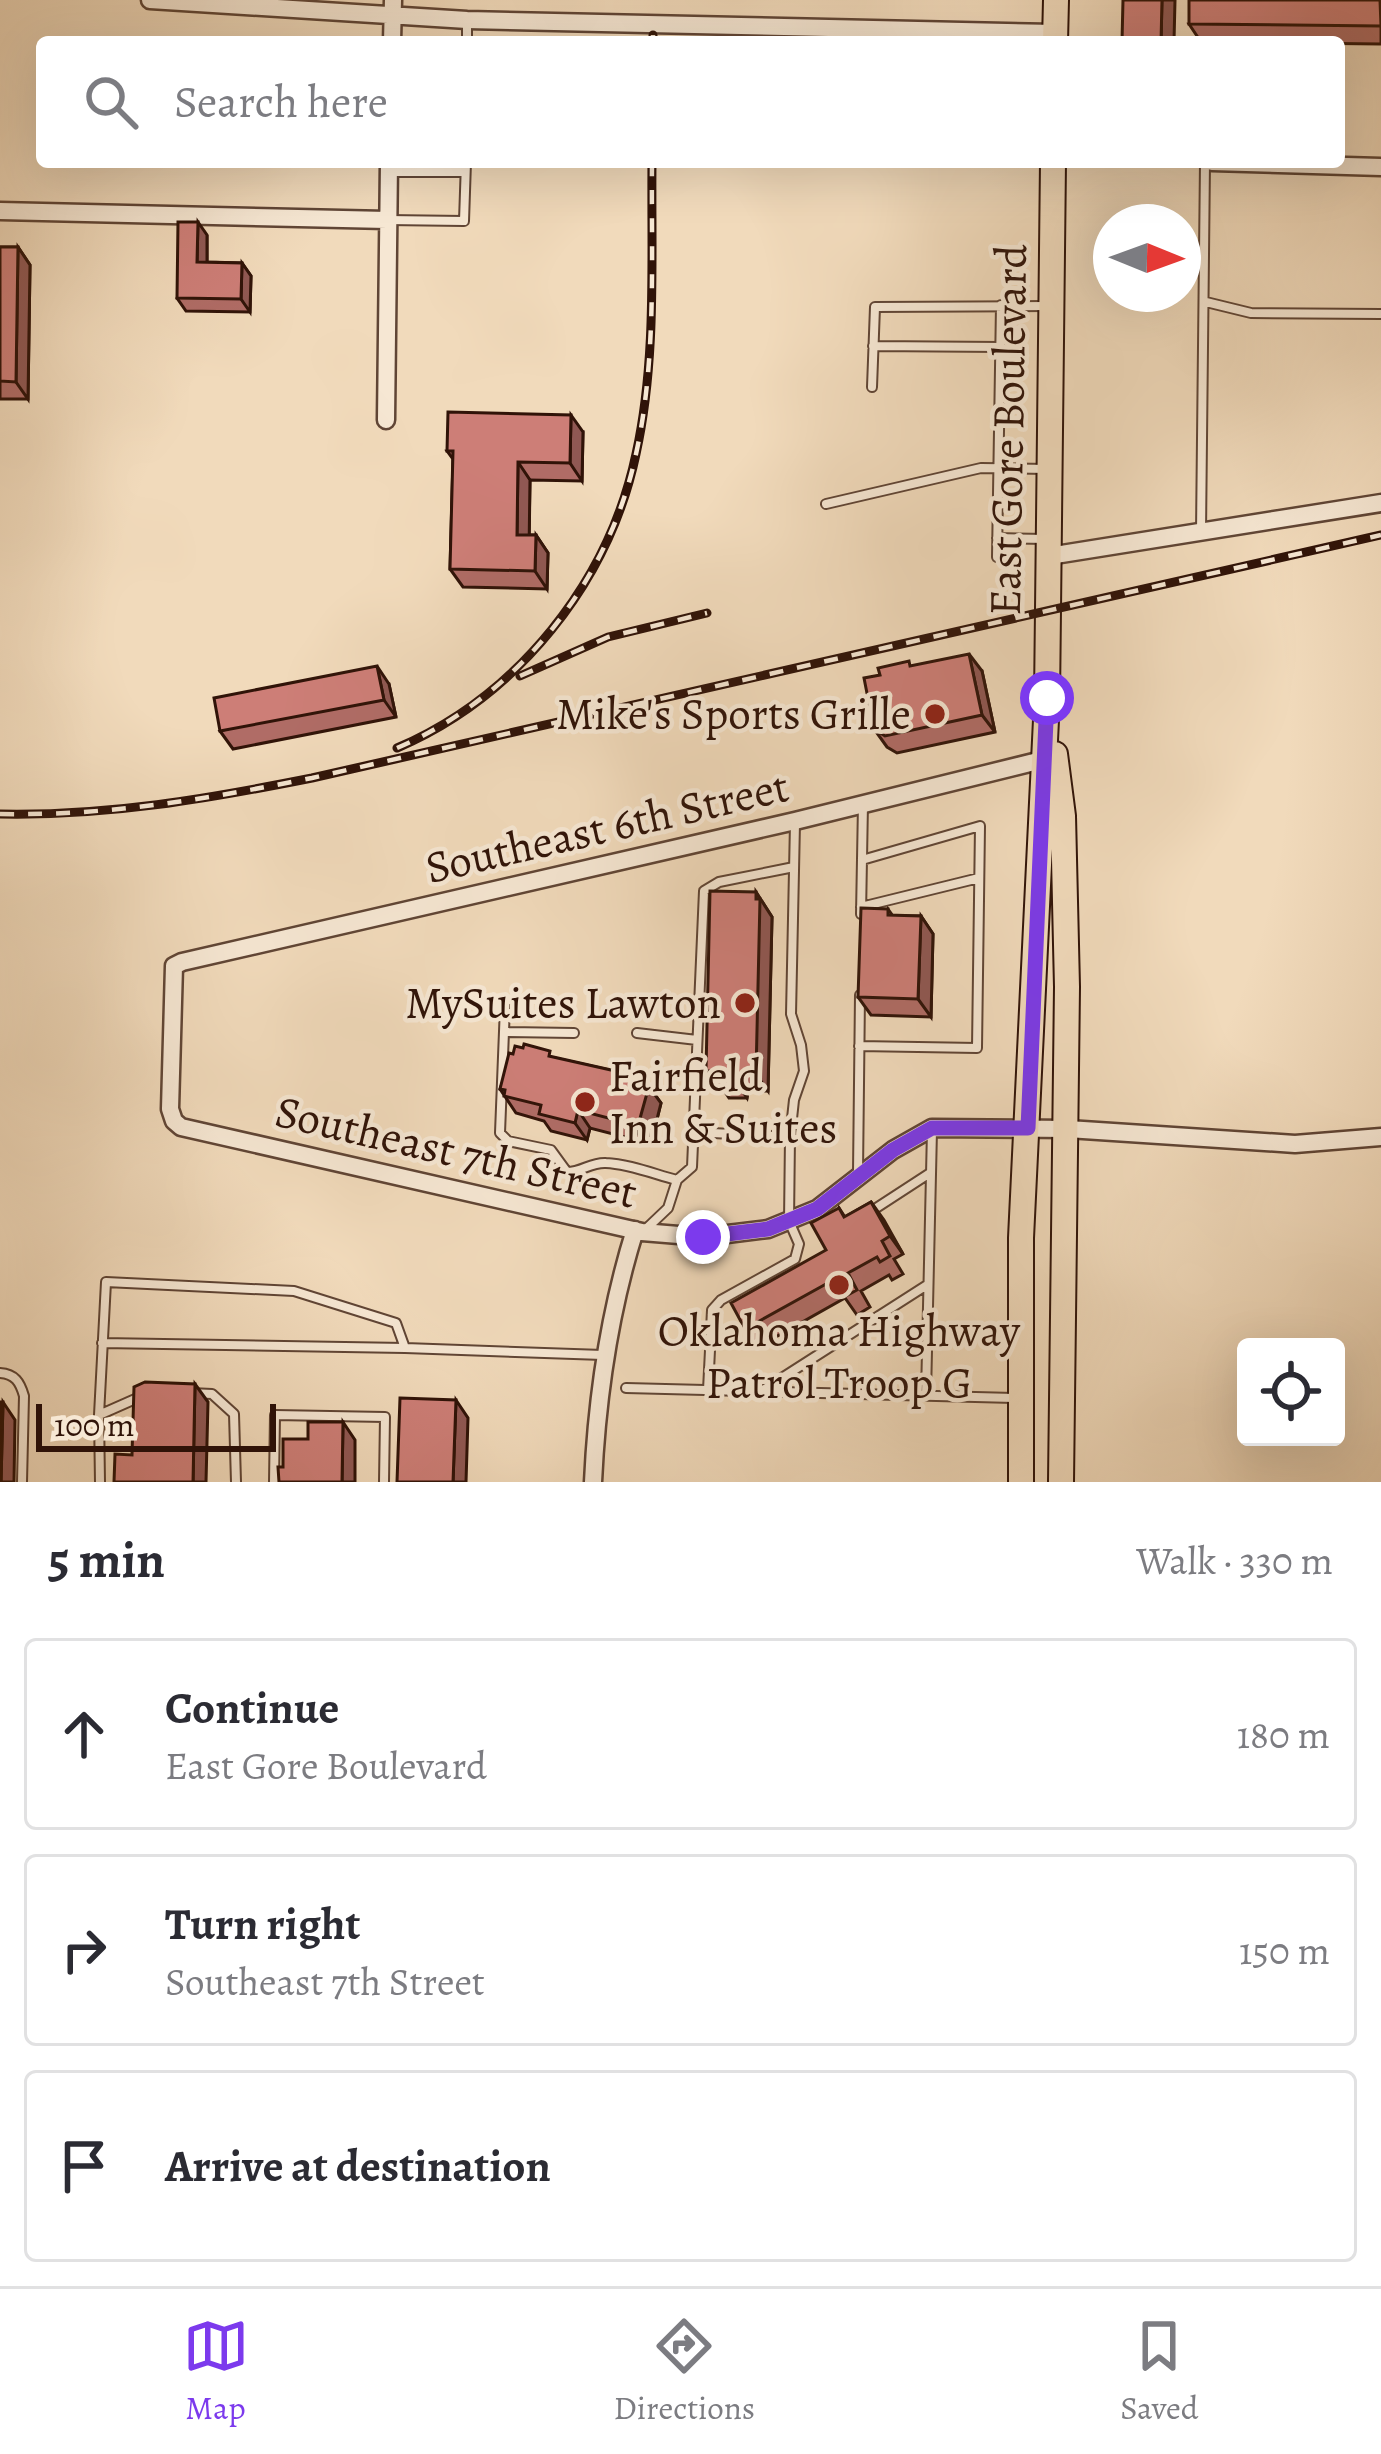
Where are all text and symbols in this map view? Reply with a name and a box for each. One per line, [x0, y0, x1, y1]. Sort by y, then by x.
search box [36, 36, 1345, 168]
icon: search [78, 69, 144, 135]
text: Search here [174, 71, 388, 133]
north arrow [1093, 204, 1201, 312]
street label: East Gore Boulevard [974, 243, 1042, 616]
route start [1020, 671, 1074, 725]
place label: Mike's Sports Grille [556, 683, 911, 745]
marker: Mike's Sports Grille [922, 701, 948, 727]
street label: Southeast 6th Street [419, 755, 795, 899]
place label: MySuites Lawton [405, 972, 721, 1034]
marker: MySuites Lawton [732, 990, 758, 1016]
place label: Fairfield Inn & Suites [609, 1045, 837, 1159]
street label: Southeast 7th Street [269, 1080, 643, 1224]
marker: Fairfield Inn & Suites [572, 1089, 598, 1115]
route end [676, 1210, 730, 1264]
marker: Oklahoma Highway Patrol Troop G [826, 1272, 852, 1298]
place label: Oklahoma Highway Patrol Troop G [658, 1300, 1021, 1414]
map controls [1237, 1338, 1345, 1446]
button: locate [1237, 1338, 1345, 1446]
scale bar [36, 1398, 276, 1451]
text: 100 m [54, 1402, 134, 1447]
text: 5 min [48, 1525, 165, 1595]
text: Walk · 330 m [1136, 1534, 1333, 1587]
text: Continue [165, 1677, 339, 1739]
icon: ahead [51, 1701, 117, 1767]
text: 180 m [1237, 1708, 1330, 1761]
text: East Gore Boulevard [165, 1739, 487, 1792]
text: Turn right [165, 1893, 360, 1955]
icon: right [51, 1917, 117, 1983]
text: 150 m [1239, 1924, 1330, 1977]
text: Southeast 7th Street [165, 1955, 485, 2008]
icon: arrive [51, 2133, 117, 2199]
text: Arrive at destination [165, 2135, 551, 2197]
tab: Map [183, 2313, 249, 2430]
tab: Directions [614, 2313, 755, 2430]
tab: Saved [1120, 2313, 1198, 2430]

